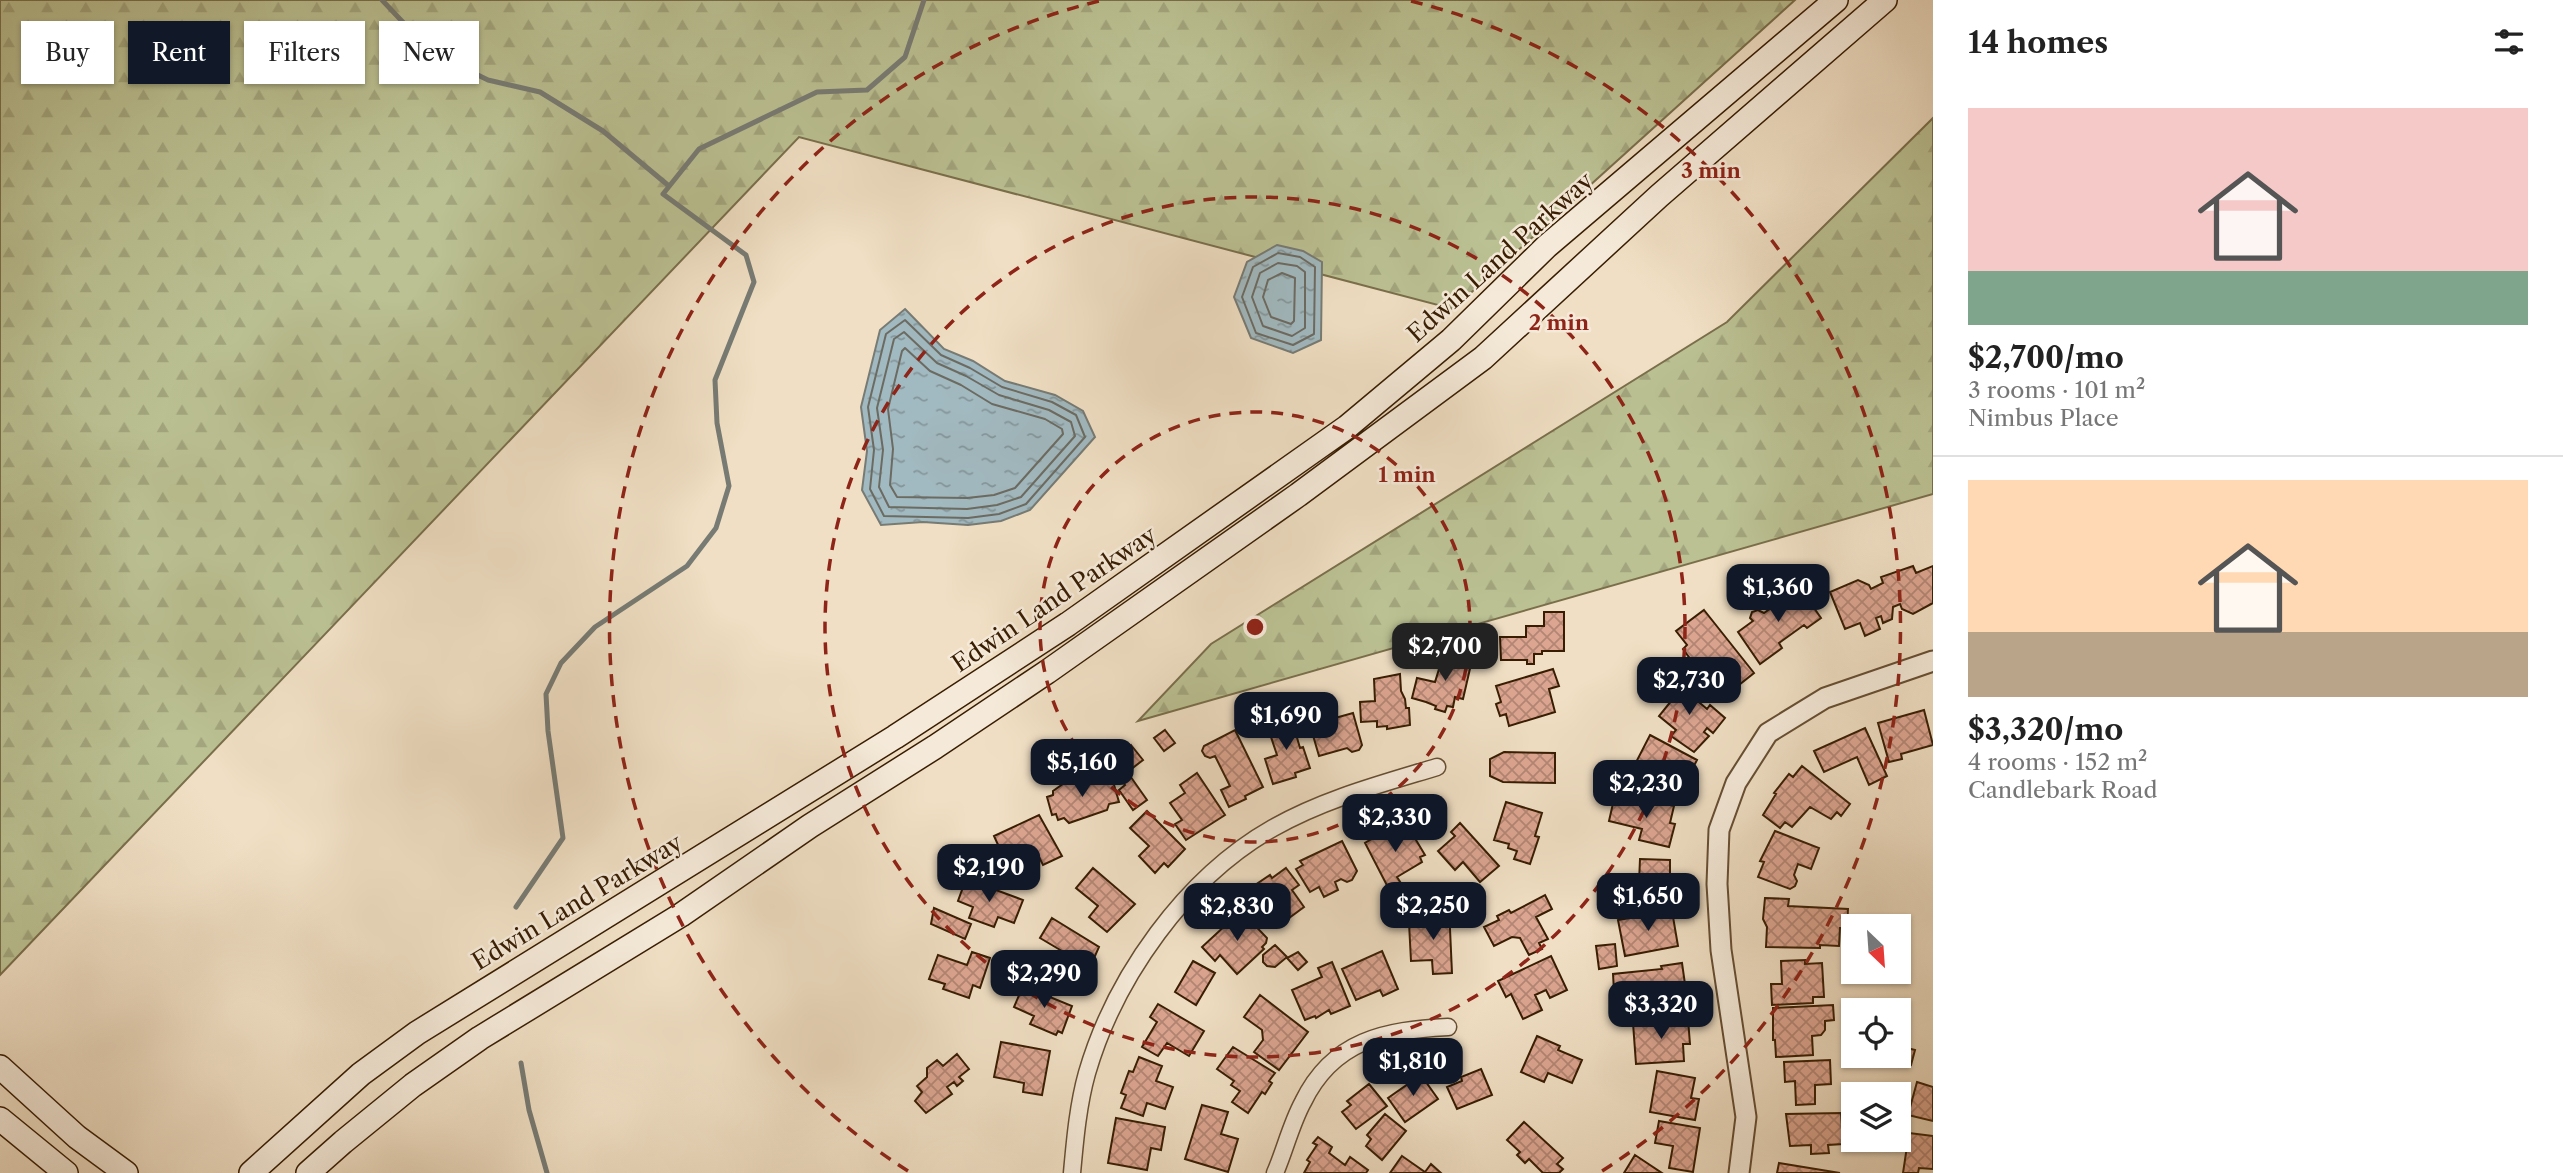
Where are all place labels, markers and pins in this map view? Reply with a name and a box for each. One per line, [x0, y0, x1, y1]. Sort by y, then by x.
pin: $1,360 [1721, 564, 1835, 624]
centre of rings [1243, 615, 1267, 639]
pin: $2,700 [1388, 624, 1502, 683]
pin: $2,730 [1632, 658, 1746, 717]
pin: $1,690 [1229, 692, 1343, 752]
pin: $5,160 [1025, 740, 1139, 799]
pin: $2,230 [1589, 760, 1703, 820]
pin: $2,330 [1338, 794, 1452, 854]
pin: $2,190 [932, 844, 1046, 904]
pin: $1,650 [1591, 874, 1705, 933]
pin: $2,250 [1376, 883, 1490, 942]
pin: $2,830 [1180, 884, 1294, 943]
pin: $2,290 [987, 950, 1101, 1010]
pin: $3,320 [1604, 982, 1718, 1041]
pin: $1,810 [1356, 1038, 1470, 1098]

